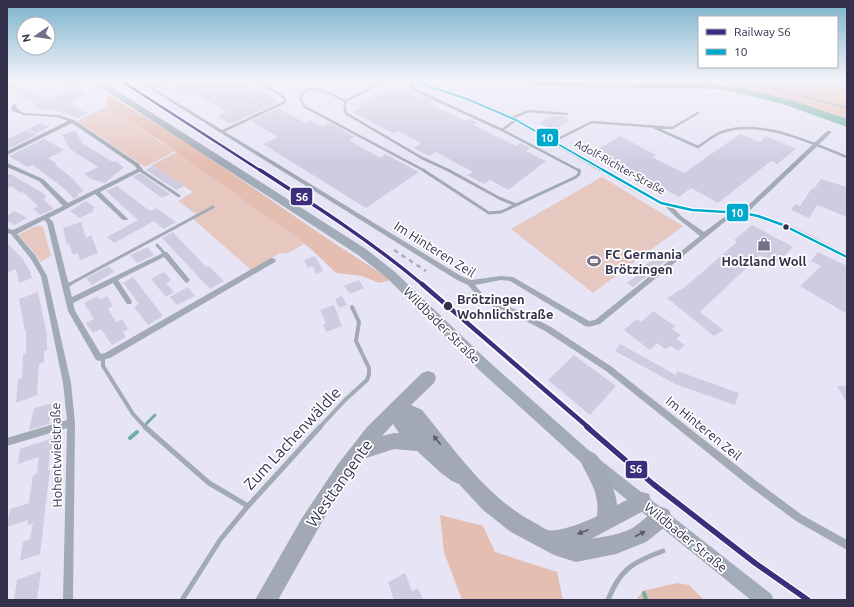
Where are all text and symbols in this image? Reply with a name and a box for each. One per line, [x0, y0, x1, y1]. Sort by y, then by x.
north arrow [16, 16, 56, 56]
legend [698, 16, 838, 68]
text: Railway S6 [734, 25, 791, 38]
text: N [19, 33, 33, 44]
text: 10 [734, 45, 748, 58]
line badge: 10 [536, 128, 559, 147]
text: 10 [541, 132, 553, 144]
street label: Adolf-Richter-Straße [573, 137, 667, 197]
line badge: S6 [290, 187, 313, 206]
text: S6 [296, 191, 308, 203]
line badge: 10 [726, 203, 749, 222]
text: 10 [731, 207, 743, 219]
street label: Im Hinteren Zeil [392, 218, 479, 280]
unlabelled marker [781, 222, 791, 232]
shop icon: Holzland Woll [756, 236, 772, 252]
place label: FC Germania Brötzingen [605, 247, 682, 276]
sports icon: FC Germania Brötzingen [586, 253, 602, 269]
place label: Holzland Woll [722, 254, 807, 268]
street label: Wildbader Straße [401, 284, 483, 366]
place label: Brötzingen Wohnlichstraße [457, 292, 553, 321]
marker: Brötzingen Wohnlichstraße [442, 300, 454, 312]
street label: Zum Lachenwäldle [240, 383, 344, 493]
street label: Im Hinteren Zeil [663, 393, 745, 463]
street label: Hohentwielstraße [48, 402, 64, 508]
one-way arrow [432, 435, 441, 445]
street label: Westtangente [302, 436, 376, 530]
line badge: S6 [625, 460, 648, 479]
text: S6 [630, 463, 642, 475]
street label: Wildbader Straße [642, 499, 730, 575]
one-way arrow [577, 530, 589, 536]
one-way arrow [634, 531, 645, 537]

